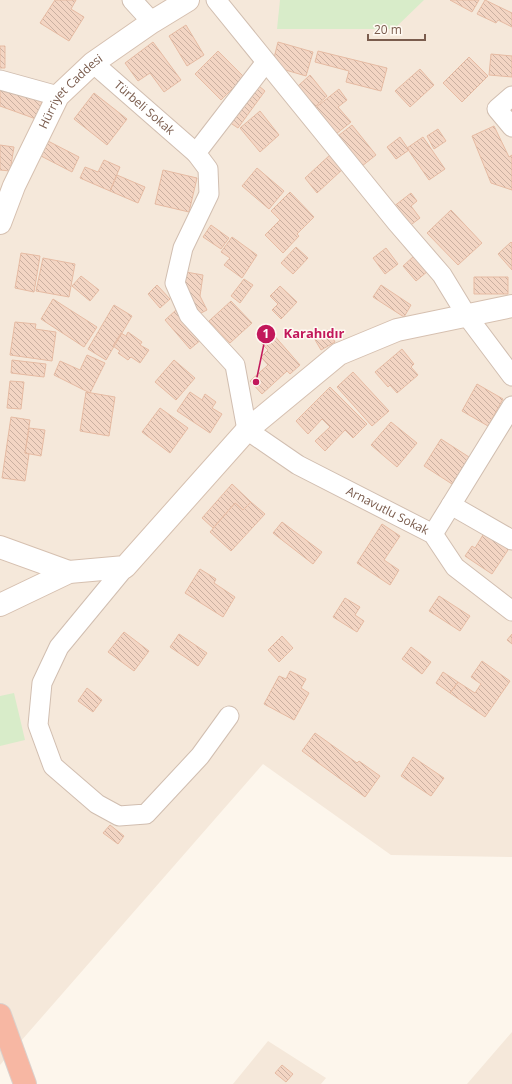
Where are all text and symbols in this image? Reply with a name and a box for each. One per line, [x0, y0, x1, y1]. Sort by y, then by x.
scale bar [368, 16, 425, 42]
text: 20 m [374, 21, 402, 38]
street label: Hürriyet Caddesi [34, 50, 106, 131]
street label: Türbeli Sokak [111, 76, 179, 139]
callout: Karahıdır [256, 321, 353, 346]
text: Karahıdır [284, 324, 345, 342]
text: 1 [263, 325, 269, 342]
street label: Arnavutlu Sokak [343, 482, 433, 539]

